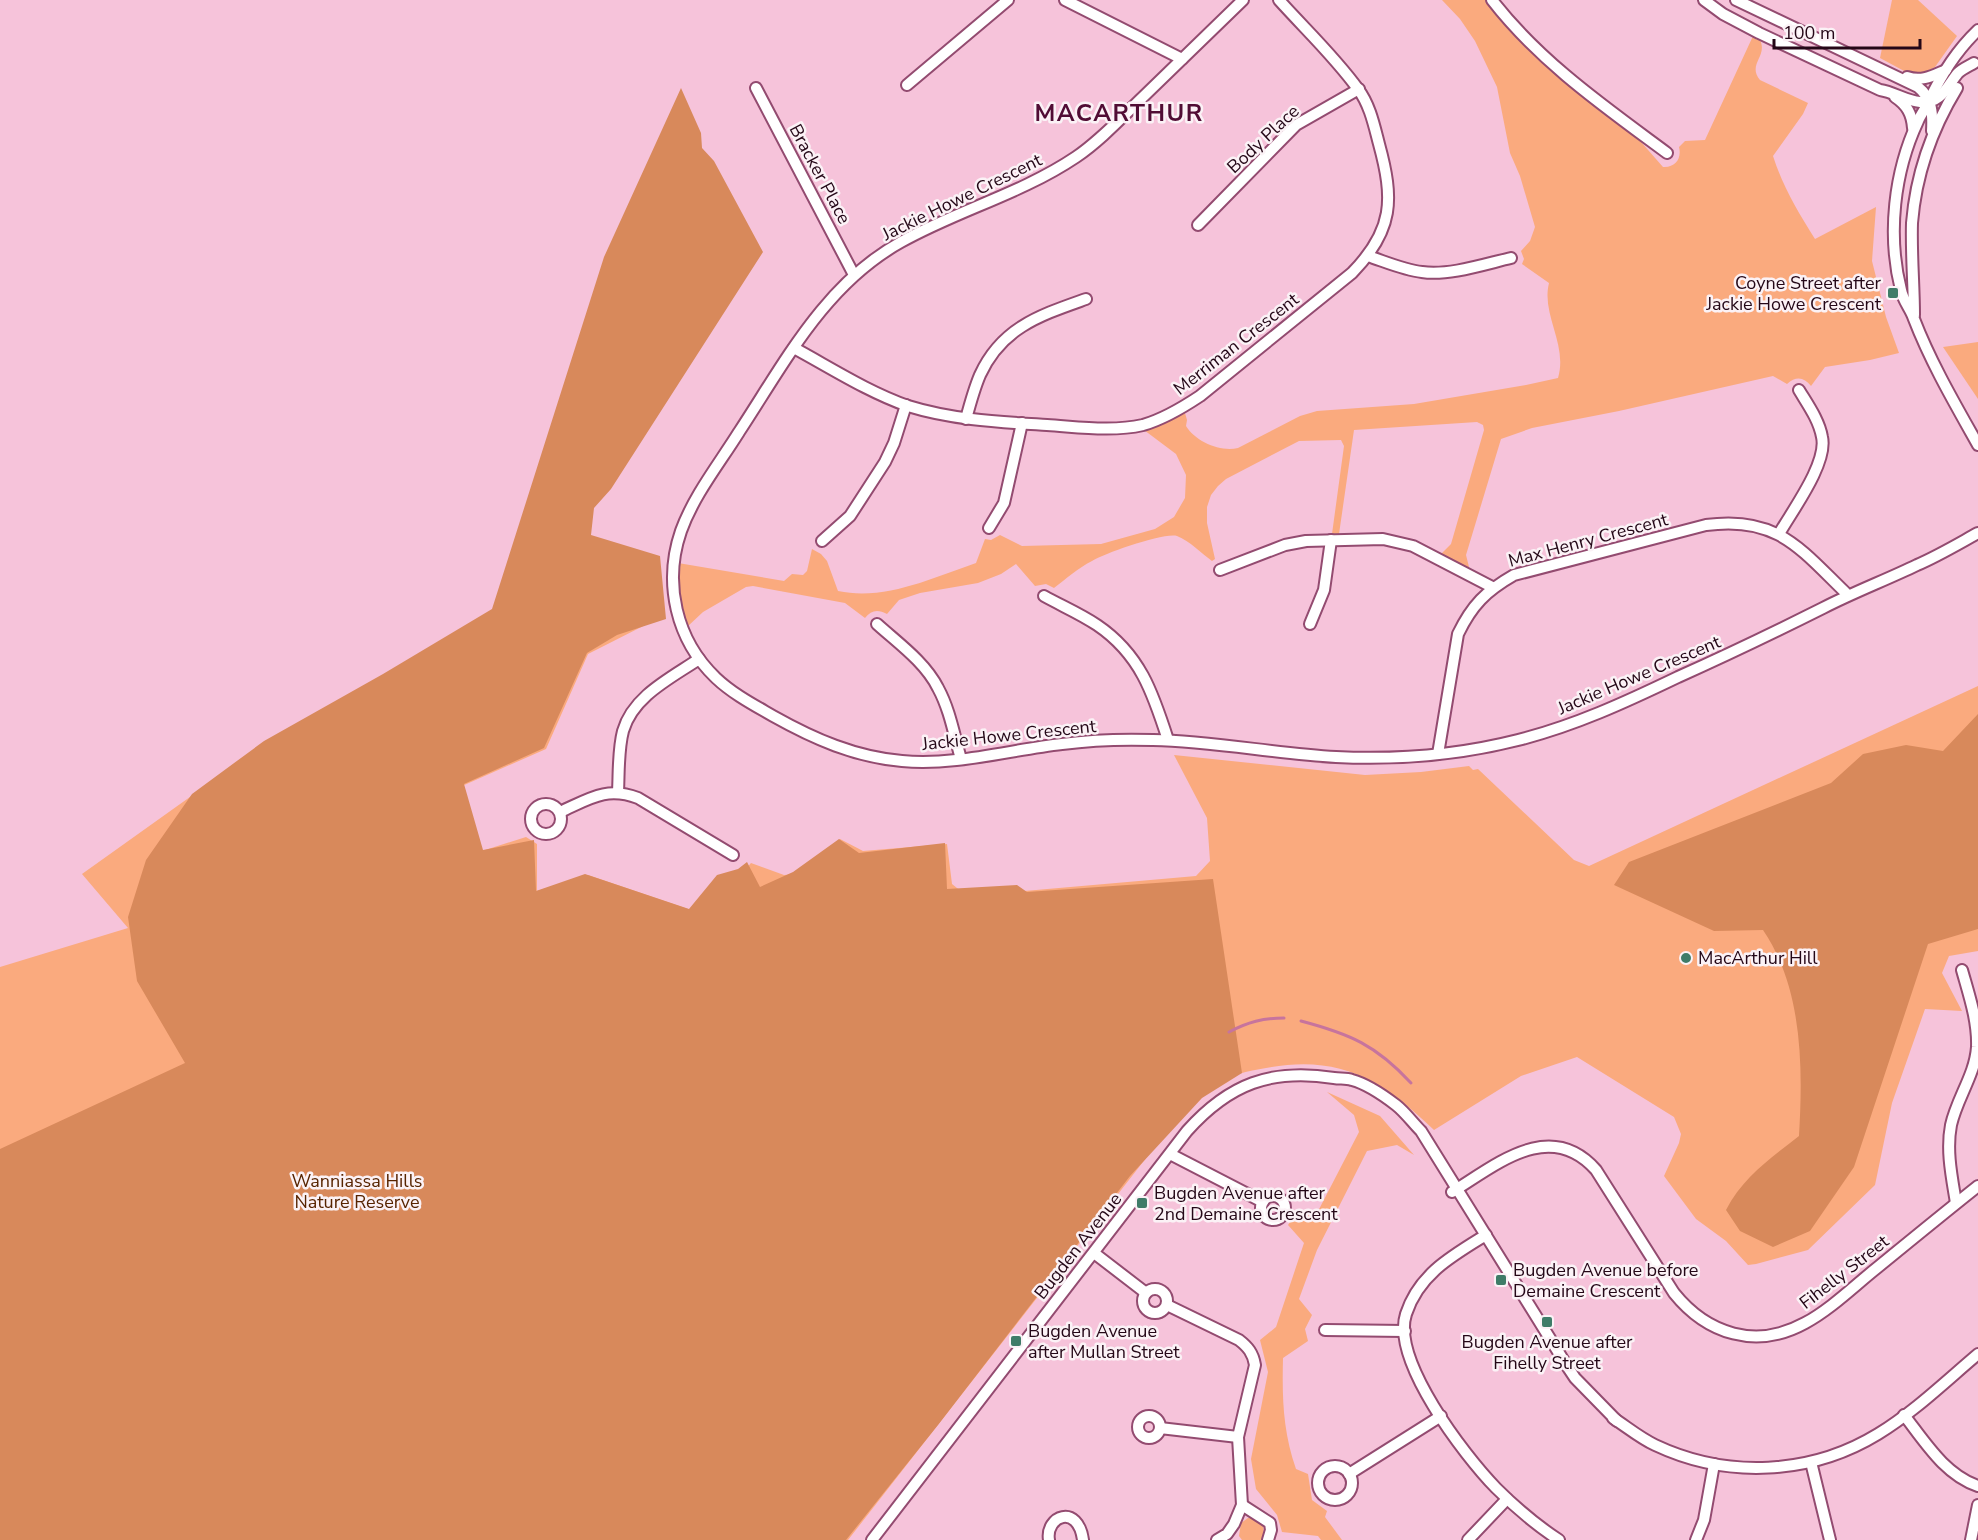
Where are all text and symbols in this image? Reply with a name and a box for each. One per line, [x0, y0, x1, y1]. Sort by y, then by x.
scale bar [1774, 12, 1920, 50]
text: 100 m [1783, 21, 1835, 45]
district label: MACARTHUR [1034, 97, 1204, 129]
street label: Body Place [1222, 99, 1304, 179]
street label: Bracker Place [784, 120, 856, 228]
street label: Jackie Howe Crescent [877, 148, 1046, 247]
place label: Coyne Street after Jackie Howe Crescent [1705, 271, 1882, 316]
marker: Coyne Street after Jackie Howe Crescent [1886, 286, 1900, 300]
street label: Merriman Crescent [1168, 287, 1304, 400]
street label: Max Henry Crescent [1506, 507, 1671, 573]
street label: Jackie Howe Crescent [1553, 630, 1725, 721]
street label: Jackie Howe Crescent [920, 714, 1098, 756]
place label: MacArthur Hill [1698, 946, 1818, 970]
marker: MacArthur Hill [1679, 951, 1693, 965]
park label: Wanniassa Hills Nature Reserve [291, 1169, 423, 1214]
place label: Bugden Avenue after 2nd Demaine Crescent [1154, 1181, 1338, 1226]
street label: Bugden Avenue [1029, 1188, 1127, 1304]
marker: Bugden Avenue after 2nd Demaine Crescent [1135, 1196, 1149, 1210]
street label: Fihelly Street [1794, 1229, 1894, 1314]
place label: Bugden Avenue before Demaine Crescent [1513, 1258, 1698, 1303]
marker: Bugden Avenue before Demaine Crescent [1494, 1273, 1508, 1287]
marker: Bugden Avenue after Fihelly Street [1540, 1315, 1554, 1329]
place label: Bugden Avenue after Mullan Street [1028, 1319, 1180, 1364]
place label: Bugden Avenue after Fihelly Street [1462, 1330, 1633, 1375]
marker: Bugden Avenue after Mullan Street [1009, 1334, 1023, 1348]

